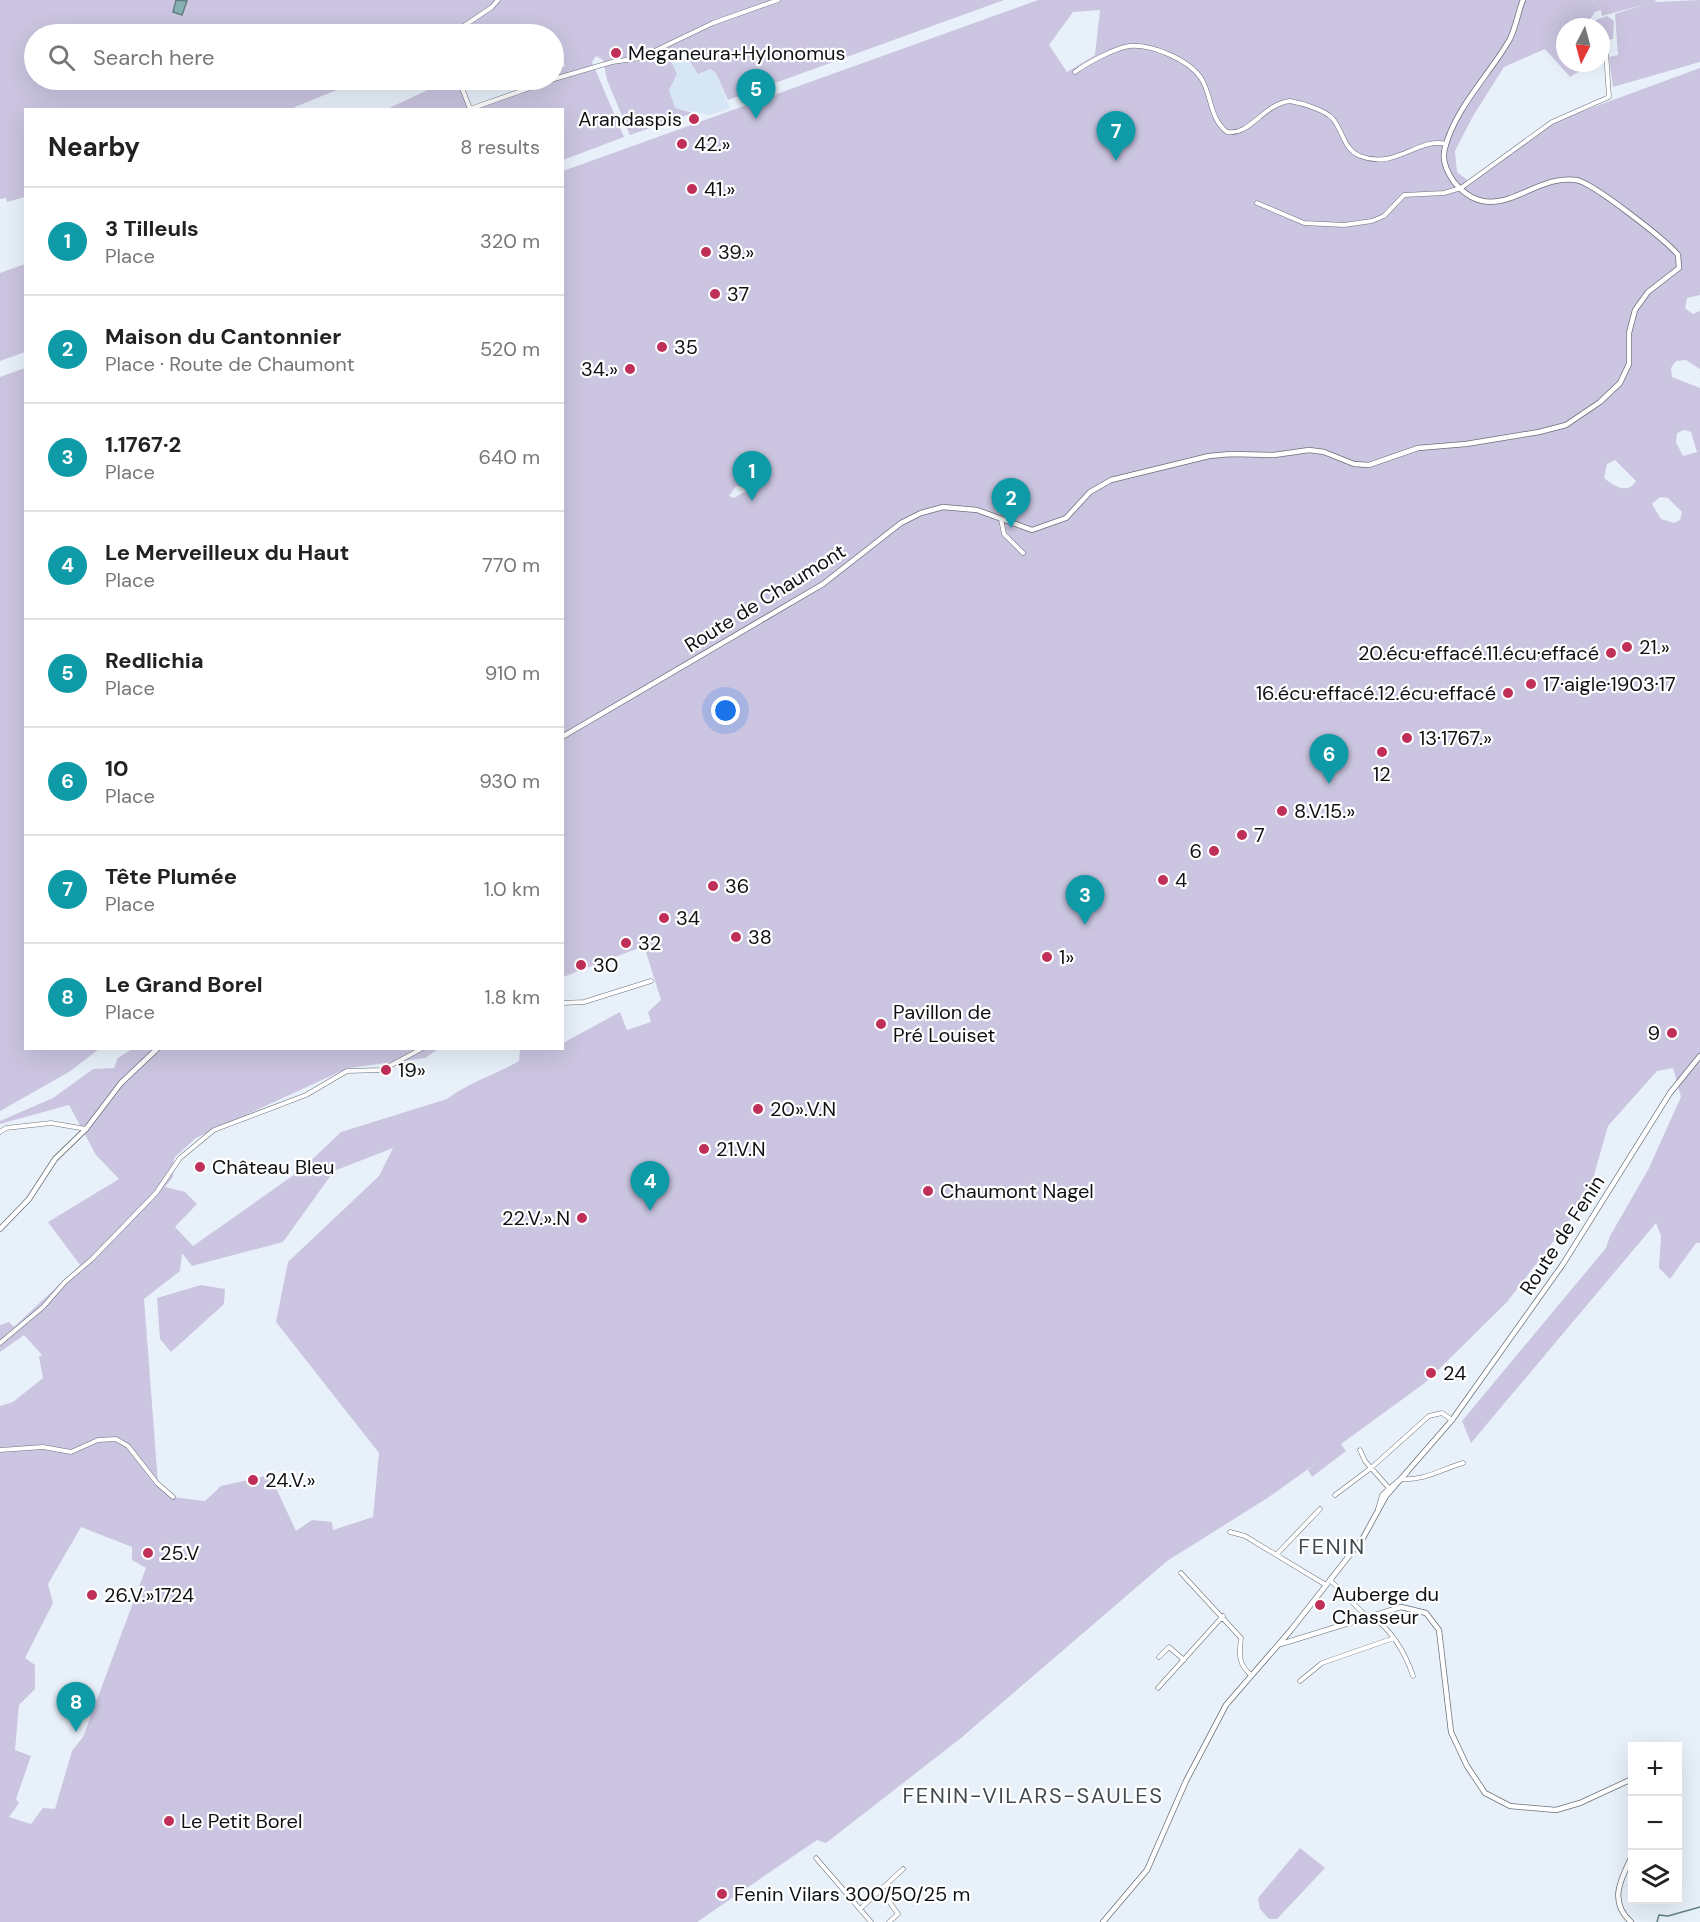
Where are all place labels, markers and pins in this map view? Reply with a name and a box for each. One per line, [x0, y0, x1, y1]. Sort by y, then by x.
place label: Meganeura+Hylonomus [628, 40, 845, 66]
marker: Meganeura+Hylonomus [609, 46, 623, 60]
pin: 5 [736, 70, 776, 119]
place label: Arandaspis [578, 106, 682, 132]
marker: Arandaspis [687, 112, 701, 126]
pin: 7 [1096, 112, 1136, 161]
place label: 42.» [694, 131, 731, 157]
marker: 42.» [675, 137, 689, 151]
place label: 41.» [704, 176, 735, 202]
marker: 41.» [685, 182, 699, 196]
place label: 39.» [718, 239, 754, 265]
marker: 39.» [699, 245, 713, 259]
place label: 37 [727, 281, 749, 307]
marker: 37 [708, 287, 722, 301]
place label: 35 [674, 334, 698, 360]
marker: 35 [655, 340, 669, 354]
place label: 34.» [581, 356, 618, 382]
marker: 34.» [623, 362, 637, 376]
pin: 1 [732, 452, 771, 501]
pin: 2 [992, 478, 1030, 528]
place label: 21.» [1639, 634, 1670, 660]
place label: 20.écu·effacé.11.écu·effacé [1358, 640, 1599, 666]
marker: 21.» [1620, 640, 1634, 654]
marker: 20.écu·effacé.11.écu·effacé [1604, 646, 1618, 660]
place label: 17·aigle·1903·17 [1543, 671, 1676, 697]
marker: 17·aigle·1903·17 [1524, 677, 1538, 691]
place label: 16.écu·effacé.12.écu·effacé [1256, 680, 1496, 706]
marker: 16.écu·effacé.12.écu·effacé [1501, 686, 1515, 700]
place label: 13·1767.» [1419, 725, 1492, 751]
marker: 13·1767.» [1400, 731, 1414, 745]
pin: 6 [1310, 734, 1348, 784]
marker: 12 [1375, 745, 1389, 759]
place label: 12 [1373, 761, 1391, 787]
place label: 8.V.15.» [1294, 798, 1355, 824]
marker: 8.V.15.» [1275, 804, 1289, 818]
place label: 7 [1254, 822, 1265, 848]
marker: 7 [1235, 828, 1249, 842]
place label: 6 [1189, 838, 1202, 864]
marker: 6 [1207, 844, 1221, 858]
place label: 4 [1175, 867, 1187, 893]
place label: 36 [725, 873, 749, 899]
marker: 4 [1156, 873, 1170, 887]
pin: 3 [1066, 876, 1104, 925]
marker: 36 [706, 879, 720, 893]
place label: 34 [676, 905, 700, 931]
marker: 34 [657, 911, 671, 925]
place label: 38 [748, 924, 772, 950]
place label: 32 [638, 930, 661, 956]
marker: 38 [729, 930, 743, 944]
marker: 32 [619, 936, 633, 950]
place label: 1» [1059, 944, 1074, 970]
marker: 1» [1040, 950, 1054, 964]
place label: 30 [593, 952, 619, 978]
marker: 30 [574, 958, 588, 972]
place label: Pavillon de Pré Louiset [893, 999, 996, 1048]
marker: Pavillon de Pré Louiset [874, 1017, 888, 1031]
place label: 9 [1647, 1020, 1660, 1046]
marker: 9 [1665, 1026, 1679, 1040]
place label: 19» [398, 1057, 426, 1083]
marker: 19» [379, 1063, 393, 1077]
place label: 20».V.N [770, 1096, 836, 1122]
marker: 20».V.N [751, 1102, 765, 1116]
place label: 21.V.N [716, 1136, 766, 1162]
marker: 21.V.N [697, 1142, 711, 1156]
place label: Château Bleu [212, 1154, 334, 1180]
marker: Château Bleu [193, 1160, 207, 1174]
pin: 4 [630, 1162, 670, 1211]
place label: Chaumont Nagel [940, 1178, 1094, 1204]
marker: Chaumont Nagel [921, 1184, 935, 1198]
place label: 22.V.».N [502, 1205, 570, 1231]
marker: 22.V.».N [575, 1211, 589, 1225]
place label: 24 [1443, 1360, 1466, 1386]
marker: 24 [1424, 1366, 1438, 1380]
place label: 24.V.» [265, 1467, 315, 1493]
marker: 24.V.» [246, 1473, 260, 1487]
place label: 25.V [160, 1540, 199, 1566]
marker: 25.V [141, 1546, 155, 1560]
place label: Auberge du Chasseur [1332, 1581, 1439, 1630]
place label: 26.V.»1724 [104, 1582, 194, 1608]
marker: 26.V.»1724 [85, 1588, 99, 1602]
marker: Auberge du Chasseur [1313, 1598, 1327, 1612]
pin: 8 [56, 1682, 96, 1732]
place label: Le Petit Borel [181, 1808, 302, 1834]
marker: Le Petit Borel [162, 1814, 176, 1828]
place label: Fenin Vilars 300/50/25 m [734, 1881, 970, 1907]
marker: Fenin Vilars 300/50/25 m [715, 1887, 729, 1901]

